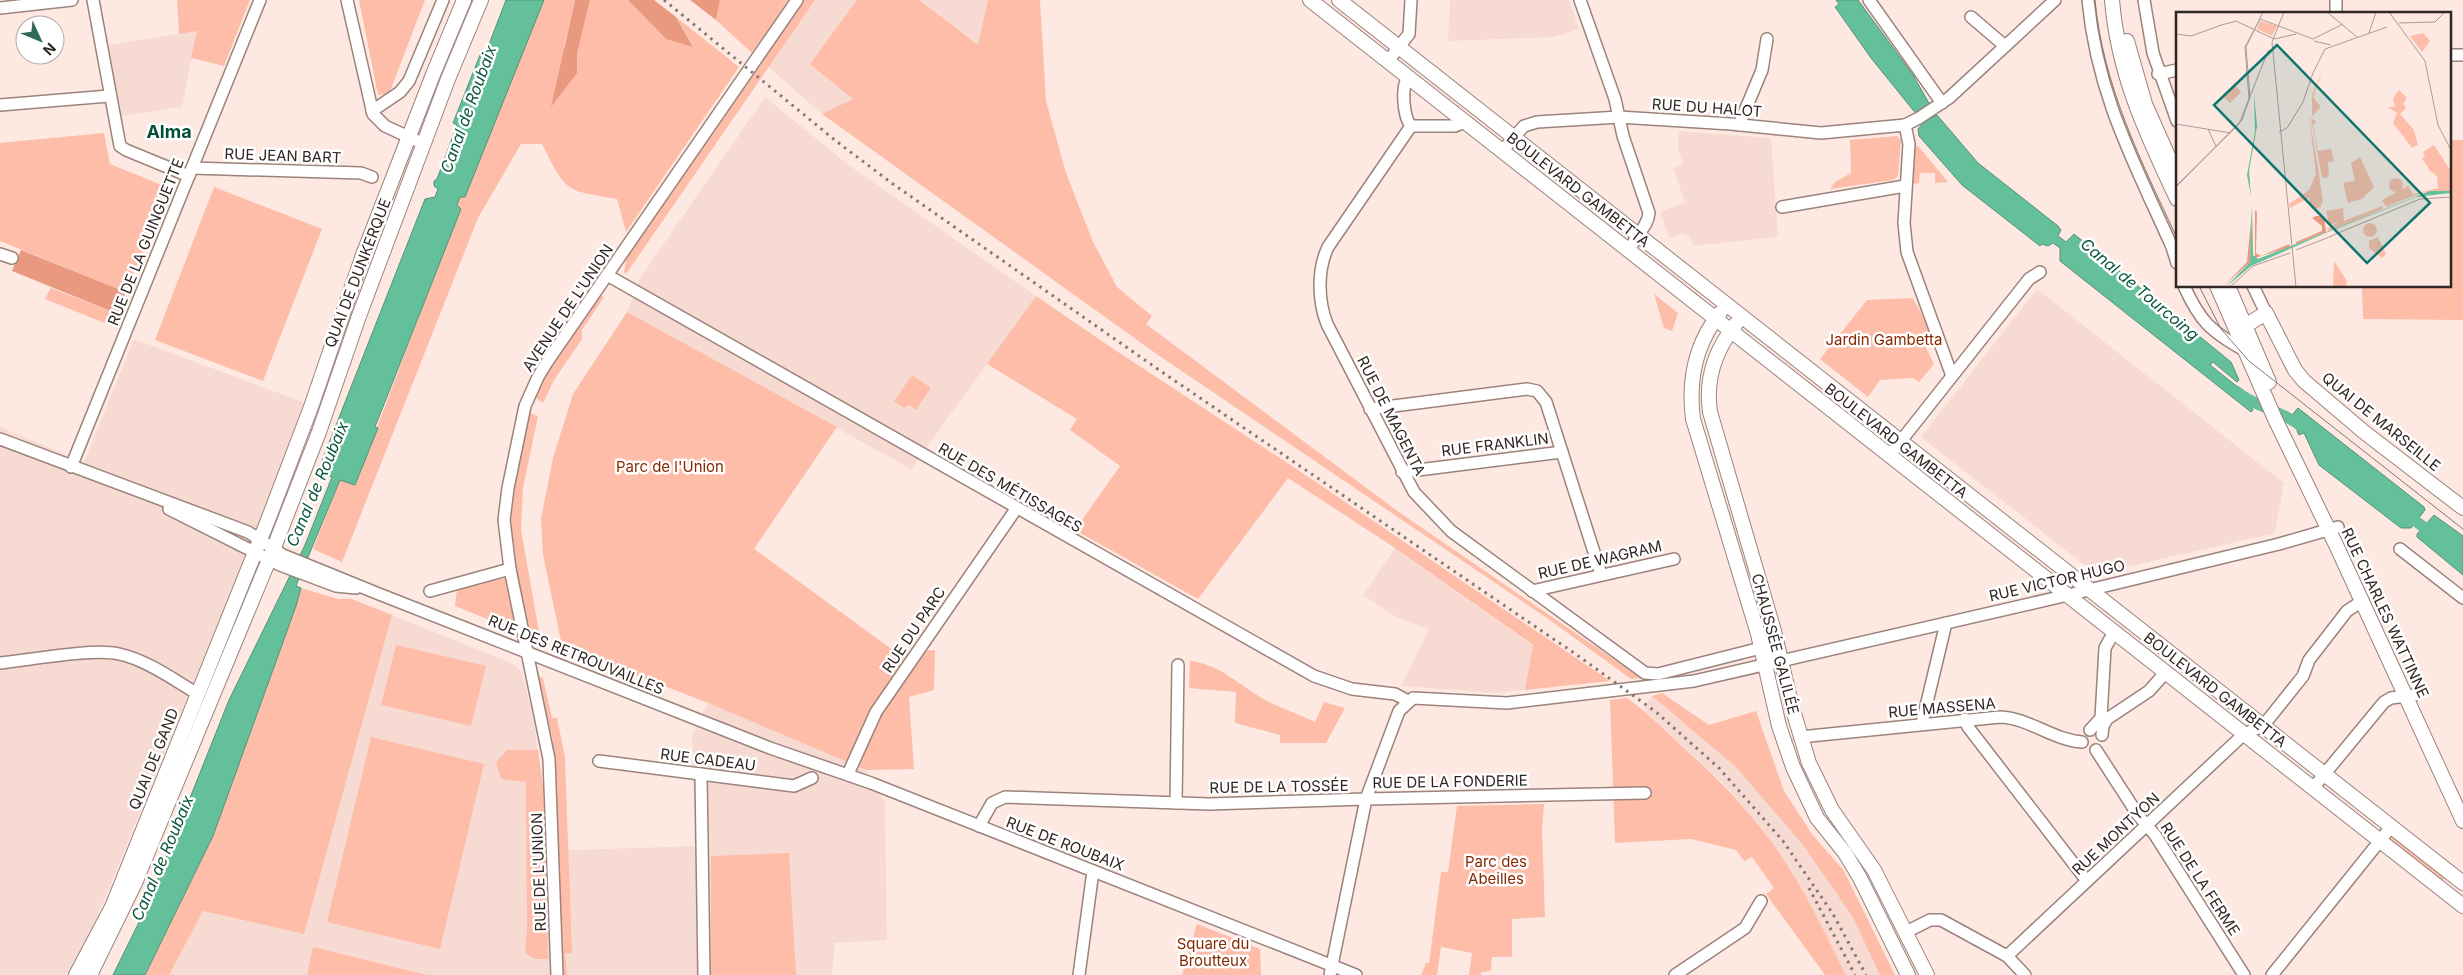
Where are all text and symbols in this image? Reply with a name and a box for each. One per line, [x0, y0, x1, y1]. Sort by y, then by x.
inset map [2176, 12, 2450, 288]
north arrow [15, 15, 65, 65]
text: N [40, 40, 60, 59]
water label: Canal de Roubaix [436, 42, 500, 175]
street label: RUE DU HALOT [1651, 94, 1763, 121]
district label: Alma [146, 121, 192, 142]
street label: BOULEVARD GAMBETTA [1503, 128, 1654, 251]
street label: RUE JEAN BART [224, 144, 342, 167]
street label: RUE DE LA GUINGUETTE [103, 155, 188, 328]
street label: QUAI DE DUNKERQUE [320, 195, 395, 350]
water label: Canal de Tourcoing [2077, 234, 2203, 345]
street label: AVENUE DE L'UNION [518, 241, 617, 375]
park label: Jardin Gambetta [1826, 330, 1942, 349]
street label: RUE DE MAGENTA [1353, 353, 1430, 479]
street label: QUAI DE MARSEILLE [2318, 368, 2444, 475]
street label: BOULEVARD GAMBETTA [1821, 379, 1972, 502]
water label: Canal de Roubaix [282, 418, 352, 550]
street label: RUE FRANKLIN [1440, 428, 1550, 461]
street label: RUE DES MÉTISSAGES [935, 439, 1086, 537]
park label: Parc de l'Union [616, 457, 724, 476]
street label: RUE CHARLES WATTINNE [2338, 525, 2433, 701]
street label: RUE DE WAGRAM [1536, 536, 1664, 583]
street label: RUE VICTOR HUGO [1987, 556, 2127, 605]
street label: CHAUSSÉE GALILÉE [1748, 571, 1803, 716]
street label: RUE DU PARC [878, 583, 949, 676]
street label: RUE DES RETROUVAILLES [486, 611, 667, 698]
street label: BOULEVARD GAMBETTA [2140, 628, 2291, 751]
street label: RUE MASSENA [1887, 693, 1997, 722]
street label: QUAI DE GAND [124, 705, 183, 813]
street label: RUE CADEAU [659, 744, 757, 775]
street label: RUE DE LA FONDERIE [1372, 771, 1528, 792]
street label: RUE DE LA TOSSÉE [1209, 776, 1349, 797]
street label: RUE MONTYON [2068, 788, 2163, 879]
water label: Canal de Roubaix [127, 792, 197, 924]
street label: RUE DE L'UNION [527, 812, 550, 932]
street label: RUE DE ROUBAIX [1004, 812, 1127, 875]
street label: RUE DE LA FERME [2157, 819, 2244, 939]
park label: Parc des Abeilles [1465, 852, 1527, 888]
park label: Square du Broutteux [1177, 934, 1249, 970]

